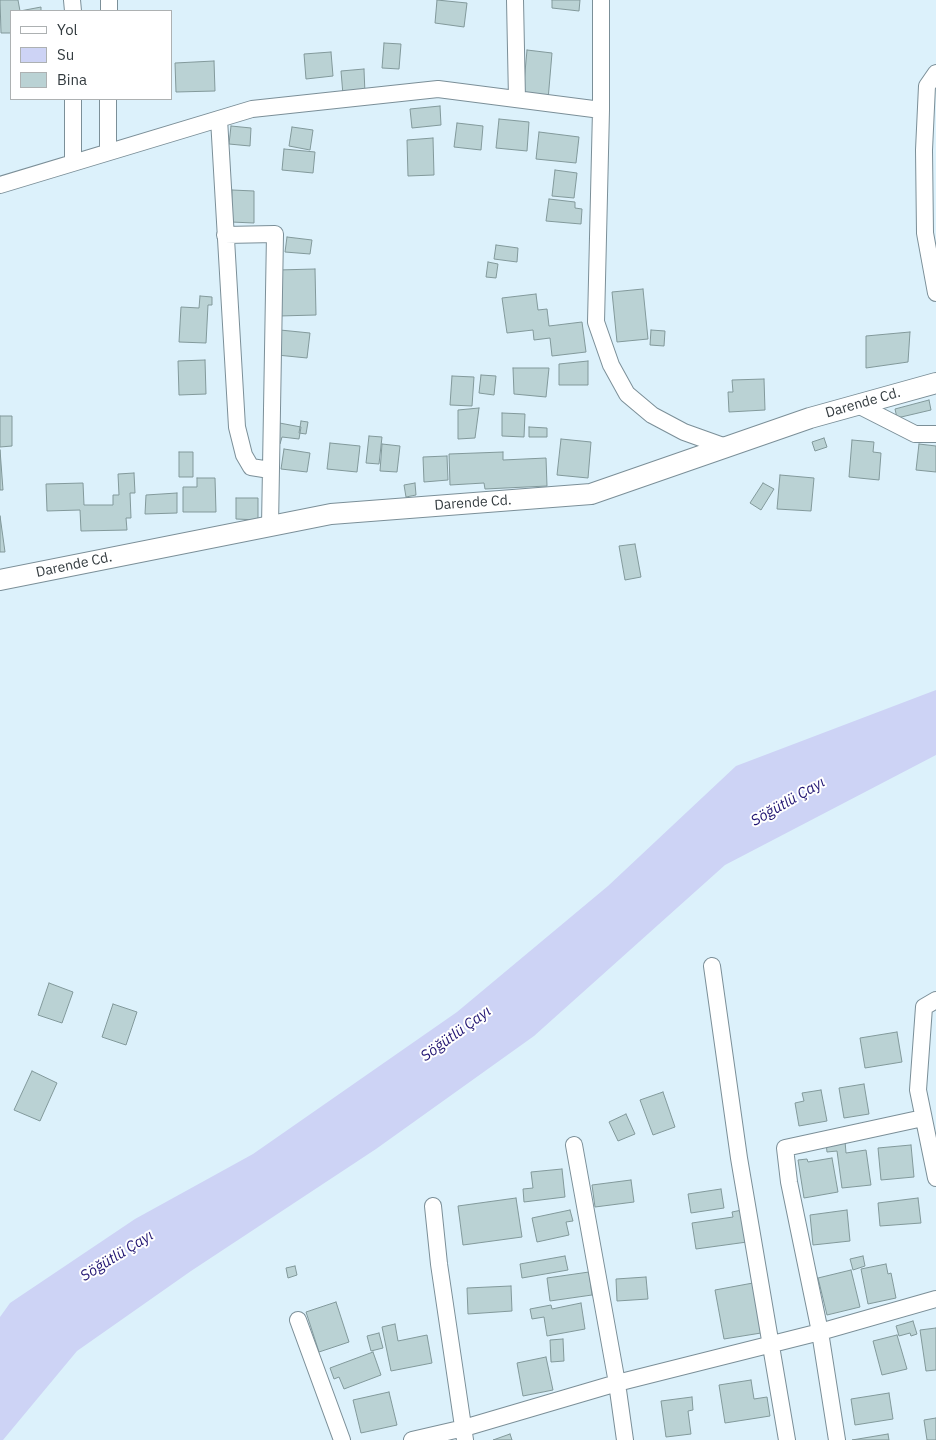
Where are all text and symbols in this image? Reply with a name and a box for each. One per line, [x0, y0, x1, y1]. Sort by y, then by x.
legend [10, 10, 172, 100]
text: Yol [57, 20, 78, 39]
text: Su [57, 45, 74, 64]
text: Bina [57, 70, 87, 89]
street label: Darende Cd. [824, 384, 902, 422]
street label: Darende Cd. [434, 492, 512, 514]
street label: Darende Cd. [34, 549, 114, 581]
water label: Söğütlü Çayı [748, 774, 828, 830]
water label: Söğütlü Çayı [417, 1002, 495, 1066]
water label: Söğütlü Çayı [77, 1227, 157, 1285]

